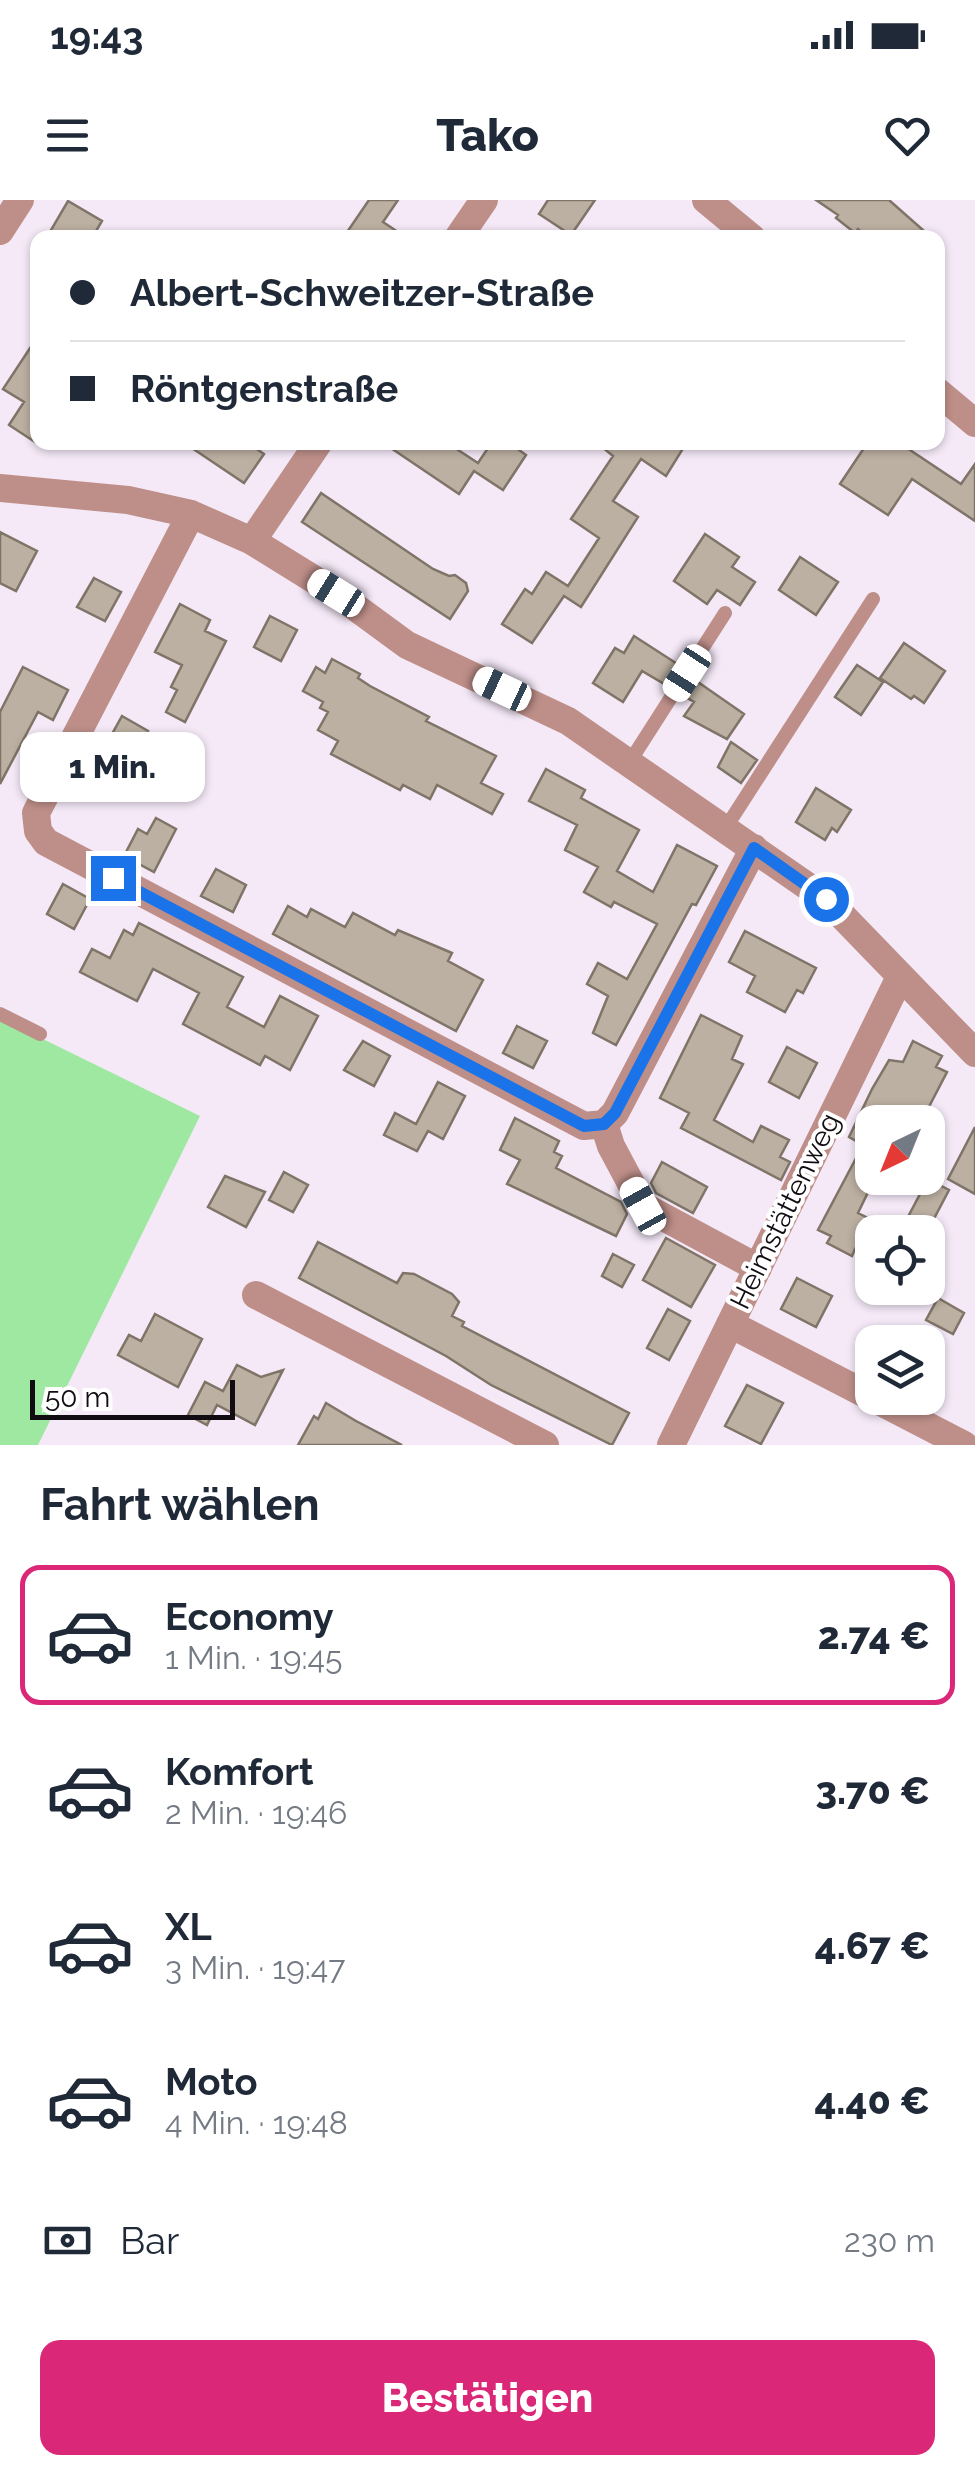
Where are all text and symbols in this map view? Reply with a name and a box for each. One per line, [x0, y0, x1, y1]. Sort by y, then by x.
text: 19:43 [50, 13, 143, 58]
icon: menu [40, 108, 95, 163]
icon: heart [880, 108, 935, 163]
text: Tako [436, 109, 539, 162]
text: Albert-Schweitzer-Straße [130, 270, 594, 315]
text: Röntgenstraße [130, 366, 398, 411]
car [303, 564, 369, 622]
car [658, 640, 716, 706]
car [468, 663, 536, 715]
callout: 1 Min. [21, 733, 206, 803]
text: 1 Min. [69, 748, 156, 785]
route end [91, 856, 136, 901]
route start [804, 877, 849, 922]
north arrow [855, 1105, 945, 1195]
map controls [855, 1105, 945, 1415]
street label: Heimstättenweg [723, 1108, 847, 1314]
car [615, 1172, 671, 1240]
button: locate [855, 1215, 945, 1305]
button: layers [855, 1325, 945, 1415]
scale bar [30, 1375, 235, 1420]
text: 50 m [45, 1381, 110, 1414]
text: Fahrt wählen [40, 1478, 320, 1531]
icon: car [45, 1590, 135, 1680]
text: Economy [165, 1594, 334, 1639]
text: 2.74 € [818, 1613, 930, 1658]
text: 1 Min. · 19:45 [165, 1639, 342, 1676]
icon: car [45, 1745, 135, 1835]
text: Komfort [165, 1749, 314, 1794]
text: 3.70 € [816, 1768, 930, 1813]
text: 2 Min. · 19:46 [165, 1794, 347, 1831]
icon: car [45, 1900, 135, 1990]
text: XL [165, 1904, 212, 1949]
text: 4.67 € [815, 1923, 930, 1968]
text: 3 Min. · 19:47 [165, 1949, 345, 1986]
icon: car [45, 2055, 135, 2145]
text: Moto [165, 2059, 258, 2104]
text: 4.40 € [814, 2078, 930, 2123]
text: 4 Min. · 19:48 [165, 2104, 348, 2141]
icon: cash [40, 2213, 95, 2268]
text: Bar [120, 2218, 179, 2263]
text: 230 m [844, 2222, 935, 2259]
button: Bestätigen [40, 2340, 935, 2455]

